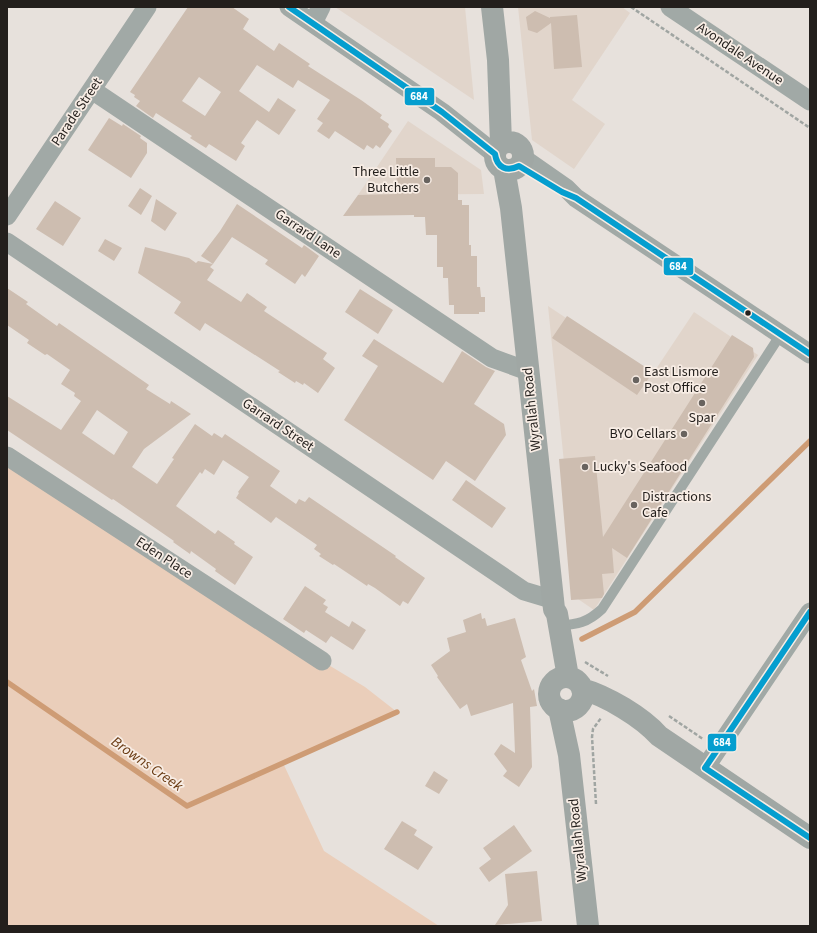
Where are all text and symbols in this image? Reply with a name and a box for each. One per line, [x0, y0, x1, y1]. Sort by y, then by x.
street label: Avondale Avenue [693, 18, 787, 90]
street label: Parade Street [47, 74, 107, 150]
line badge: 684 [404, 87, 435, 106]
text: 684 [410, 89, 428, 104]
place label: Three Little Butchers [353, 162, 419, 198]
marker: Three Little Butchers [422, 175, 432, 185]
street label: Garrard Lane [271, 204, 345, 264]
line badge: 684 [663, 257, 694, 276]
text: 684 [669, 259, 687, 274]
unlabelled marker [743, 308, 753, 318]
place label: East Lismore Post Office [644, 362, 719, 398]
street label: Wyrallah Road [518, 366, 546, 452]
marker: East Lismore Post Office [631, 375, 641, 385]
street label: Garrard Street [238, 394, 318, 457]
marker: Spar [697, 398, 707, 408]
place label: Spar [689, 408, 716, 428]
place label: BYO Cellars [610, 424, 676, 444]
marker: BYO Cellars [679, 429, 689, 439]
place label: Lucky's Seafood [593, 457, 687, 477]
marker: Lucky's Seafood [580, 462, 590, 472]
place label: Distractions Cafe [642, 487, 712, 523]
marker: Distractions Cafe [629, 500, 639, 510]
street label: Eden Place [132, 532, 196, 584]
water label: Browns Creek [107, 731, 188, 797]
line badge: 684 [707, 733, 737, 752]
text: 684 [713, 735, 731, 750]
street label: Wyrallah Road [564, 797, 592, 883]

